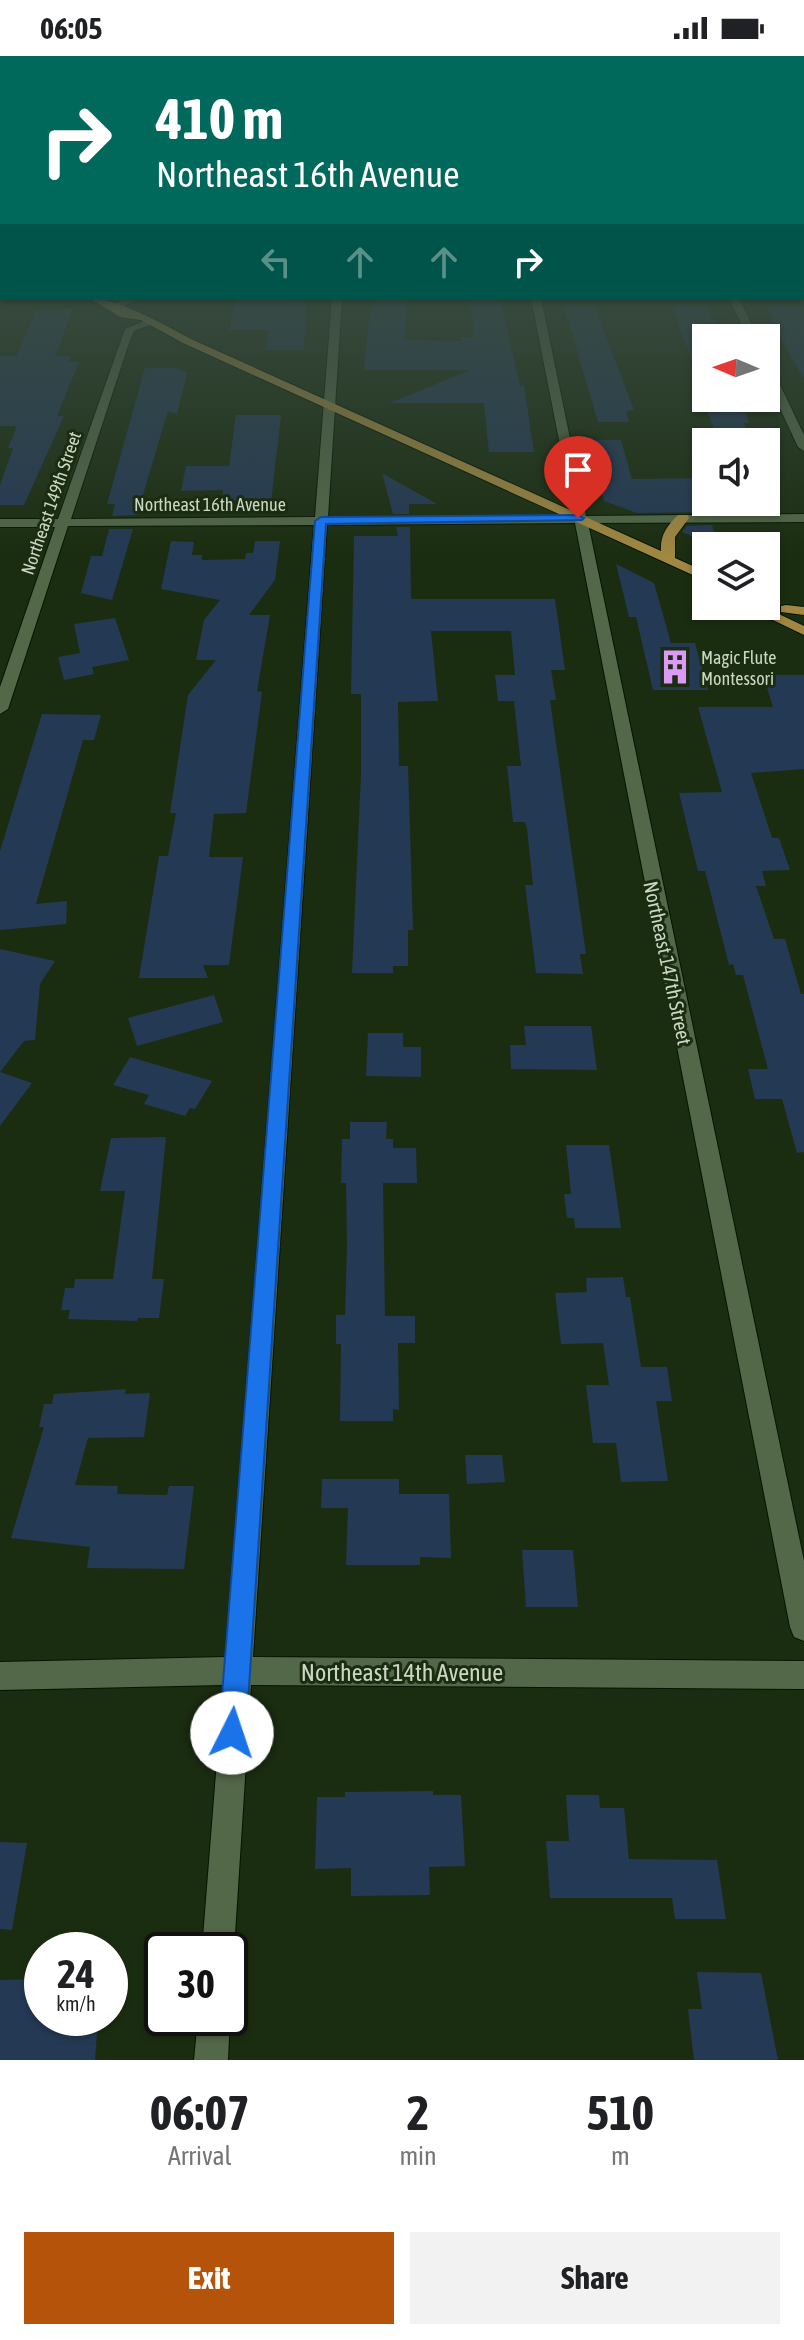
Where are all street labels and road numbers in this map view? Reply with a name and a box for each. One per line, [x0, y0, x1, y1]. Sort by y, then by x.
street label: Northeast 149th Street [17, 429, 85, 577]
street label: Northeast 16th Avenue [134, 494, 286, 515]
street label: Northeast 147th Street [639, 879, 697, 1047]
street label: Northeast 14th Avenue [301, 1659, 503, 1686]

